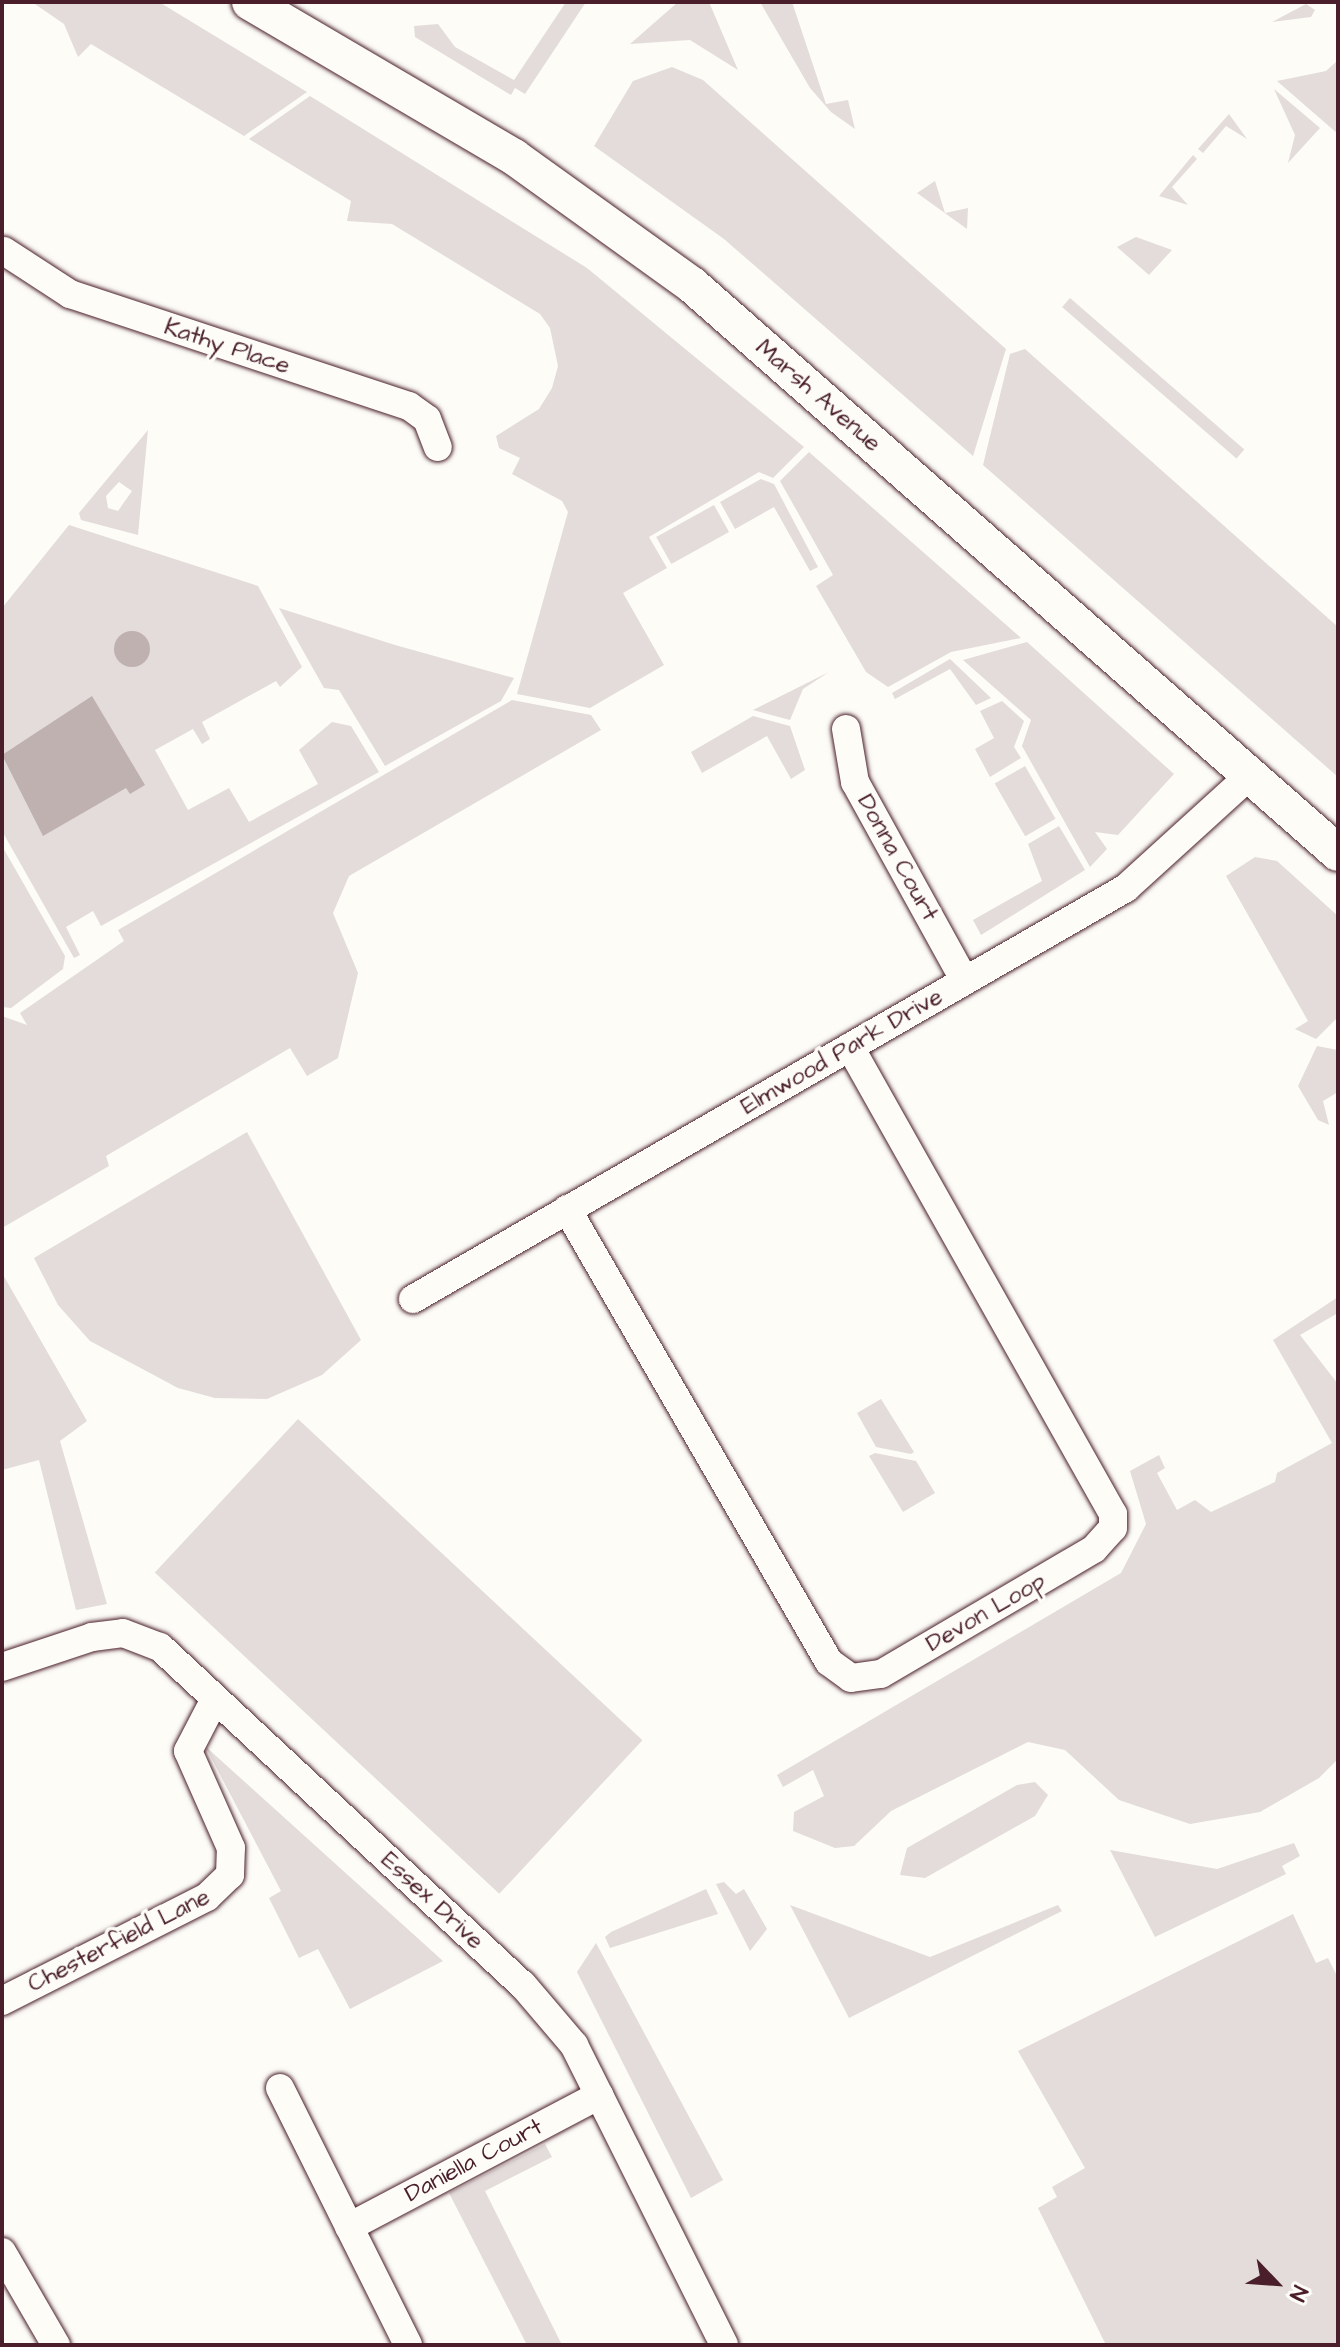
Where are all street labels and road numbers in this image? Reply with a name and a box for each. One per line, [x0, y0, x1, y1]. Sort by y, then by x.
street label: Kathy Place [160, 313, 294, 381]
street label: Marsh Avenue [749, 334, 887, 458]
street label: Donna Court [850, 790, 944, 926]
street label: Elmwood Park Drive [736, 983, 948, 1121]
street label: Devon Loop [921, 1567, 1051, 1659]
street label: Essex Drive [375, 1846, 489, 1956]
street label: Chesterfield Lane [23, 1883, 215, 1999]
street label: Daniella Court [400, 2113, 548, 2209]

